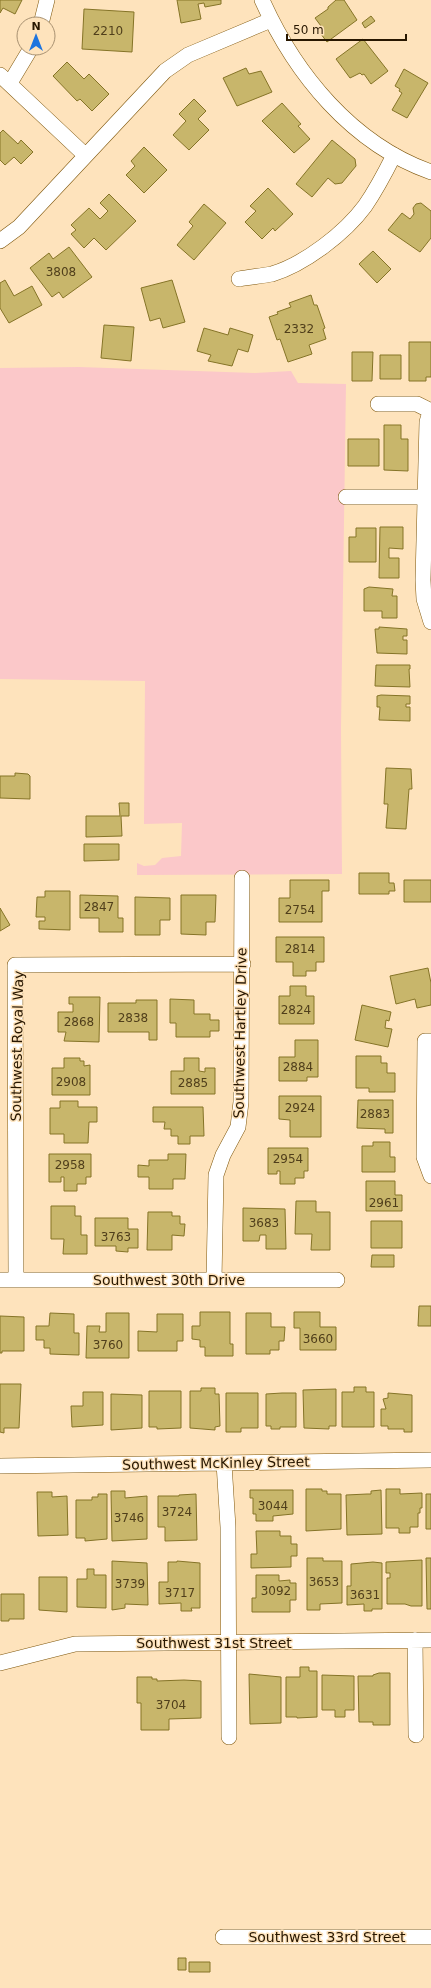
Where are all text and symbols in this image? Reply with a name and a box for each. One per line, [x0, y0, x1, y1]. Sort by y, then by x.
north arrow [16, 16, 56, 56]
scale bar [287, 16, 406, 42]
text: N [31, 20, 41, 33]
text: 50 m [293, 23, 324, 37]
house number: 2210 [93, 24, 123, 38]
house number: 3808 [46, 265, 76, 279]
house number: 2332 [284, 322, 314, 336]
house number: 2847 [84, 900, 114, 914]
house number: 2754 [285, 903, 315, 917]
house number: 2814 [285, 942, 315, 956]
street label: Southwest Hartley Drive [231, 947, 249, 1119]
street label: Southwest Royal Way [8, 971, 26, 1121]
house number: 2824 [281, 1003, 311, 1017]
house number: 2838 [118, 1011, 148, 1025]
house number: 2868 [64, 1015, 94, 1029]
house number: 2884 [283, 1060, 313, 1074]
house number: 2908 [56, 1075, 86, 1089]
house number: 2885 [178, 1076, 208, 1090]
house number: 2924 [285, 1101, 315, 1115]
house number: 2883 [360, 1107, 390, 1121]
house number: 2954 [273, 1152, 303, 1166]
house number: 2958 [55, 1158, 85, 1172]
house number: 2961 [369, 1196, 399, 1210]
house number: 3683 [249, 1216, 279, 1230]
house number: 3763 [101, 1230, 131, 1244]
street label: Southwest 30th Drive [93, 1272, 245, 1288]
house number: 3660 [303, 1332, 333, 1346]
house number: 3760 [93, 1338, 123, 1352]
street label: Southwest McKinley Street [122, 1453, 310, 1473]
house number: 3044 [258, 1499, 288, 1513]
house number: 3724 [162, 1505, 192, 1519]
house number: 3746 [114, 1511, 144, 1525]
house number: 3653 [309, 1575, 339, 1589]
house number: 3739 [115, 1577, 145, 1591]
house number: 3092 [261, 1584, 291, 1598]
house number: 3717 [165, 1586, 195, 1600]
house number: 3631 [350, 1588, 380, 1602]
street label: Southwest 31st Street [136, 1635, 292, 1651]
house number: 3704 [156, 1698, 186, 1712]
street label: Southwest 33rd Street [248, 1929, 406, 1945]

